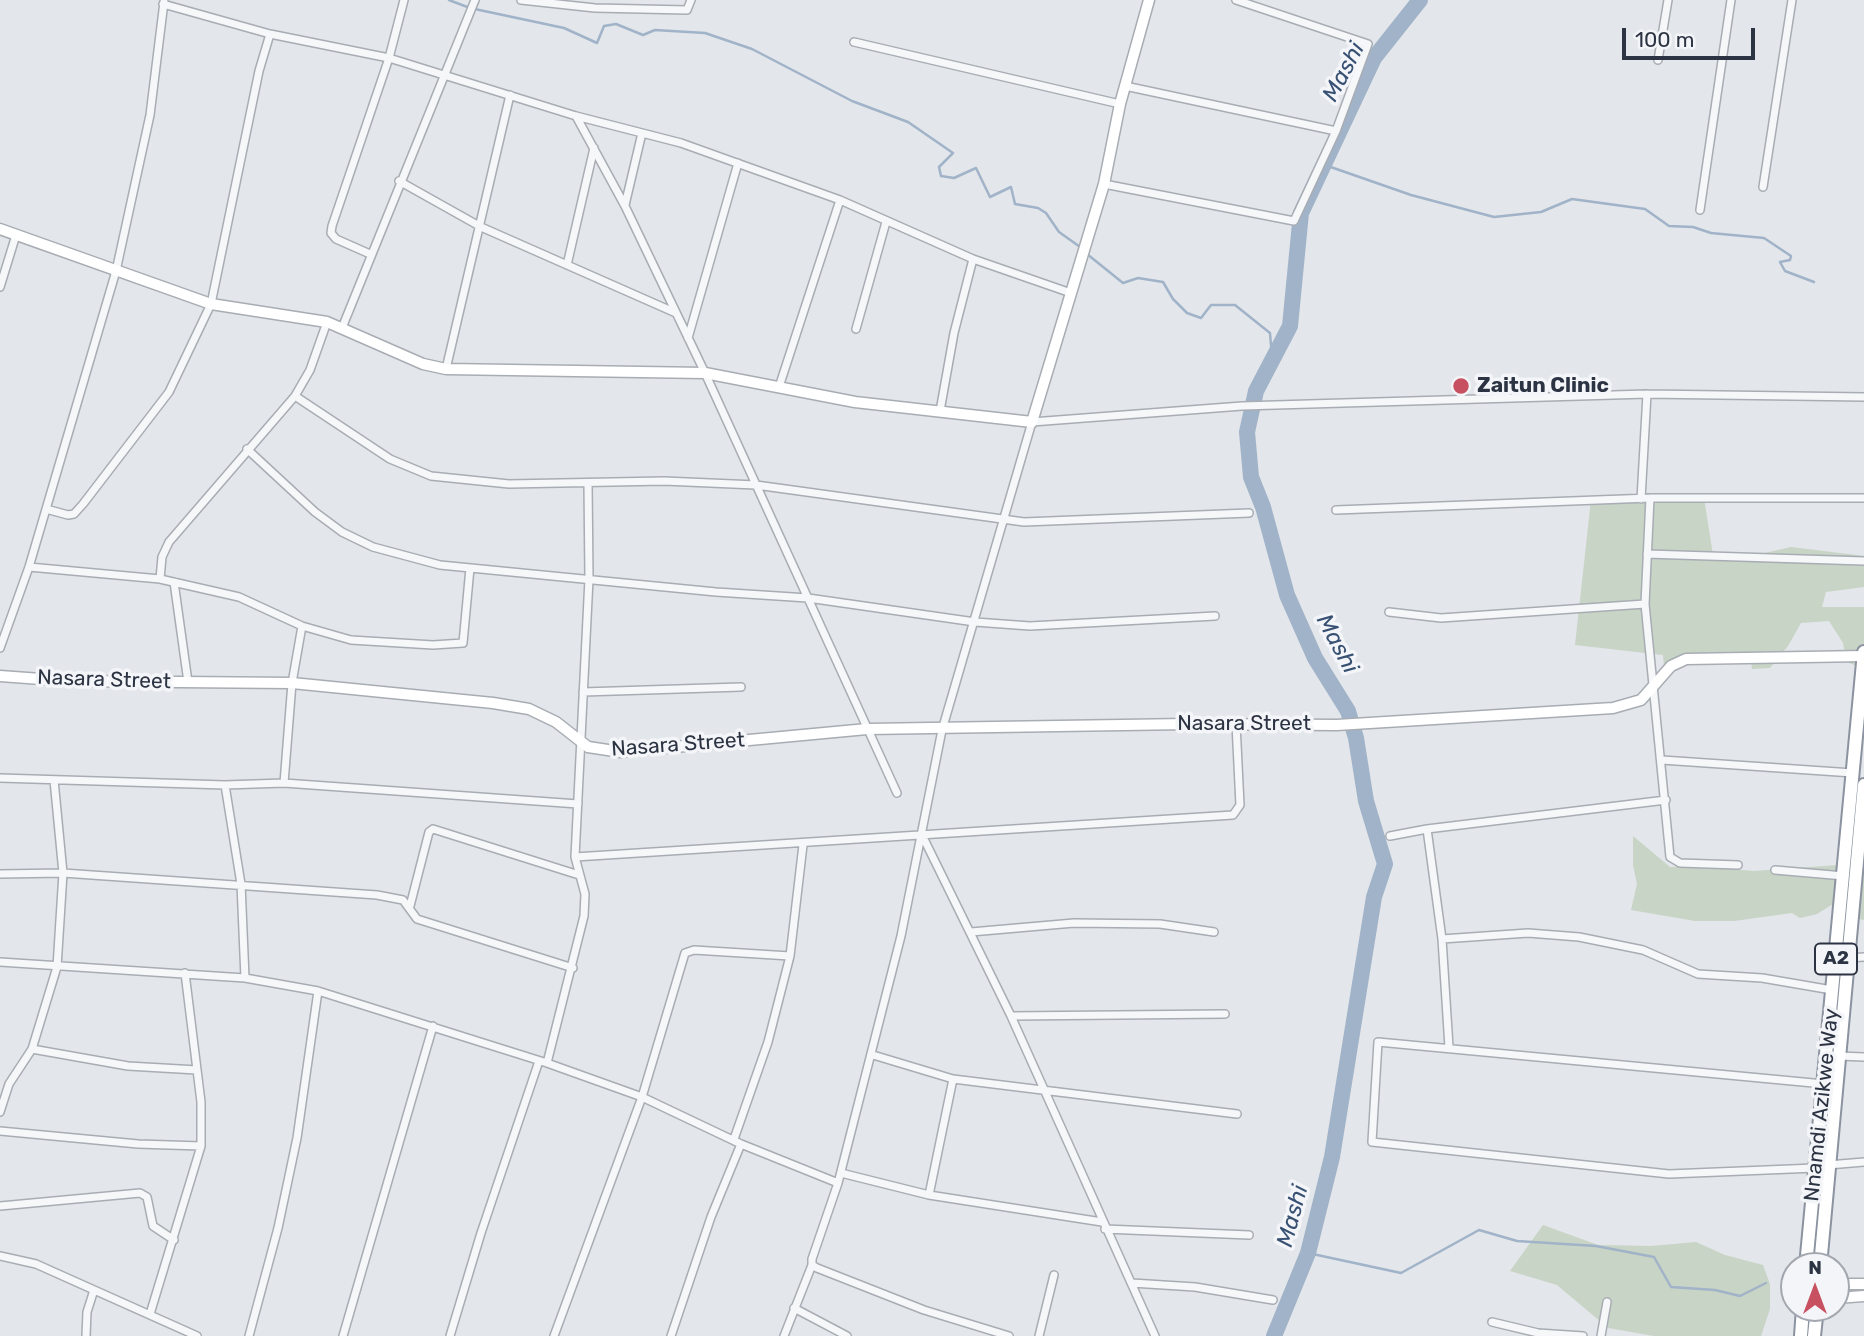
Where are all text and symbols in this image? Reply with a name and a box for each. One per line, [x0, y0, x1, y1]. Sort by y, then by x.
scale bar [1626, 14, 1759, 58]
text: 100 m [1635, 27, 1694, 52]
water label: Mashi [1317, 38, 1371, 106]
place label: Zaitun Clinic [1477, 373, 1609, 399]
marker: Zaitun Clinic [1451, 376, 1471, 396]
water label: Mashi [1310, 610, 1364, 678]
street label: Nasara Street [37, 665, 171, 695]
street label: Nasara Street [1177, 711, 1311, 737]
street label: Nasara Street [610, 728, 746, 762]
road number: A2 [1815, 944, 1857, 974]
street label: Nnamdi Azikwe Way [1799, 1007, 1845, 1203]
water label: Mashi [1271, 1182, 1315, 1250]
north arrow [1780, 1252, 1850, 1322]
text: N [1808, 1256, 1822, 1279]

